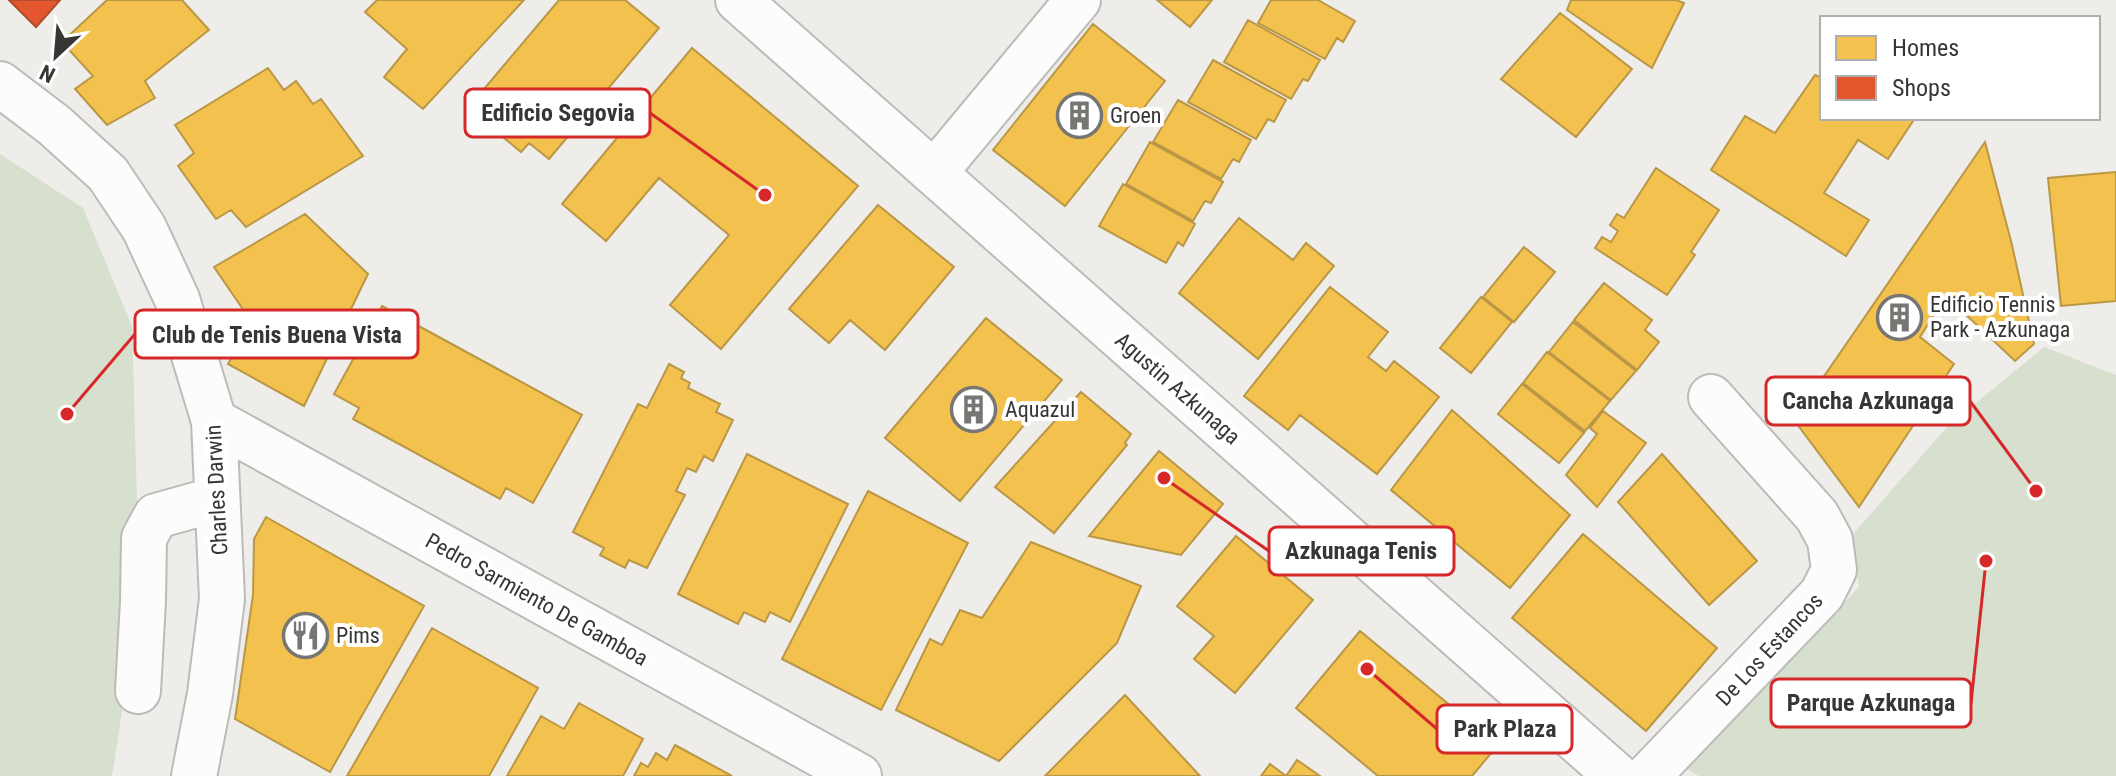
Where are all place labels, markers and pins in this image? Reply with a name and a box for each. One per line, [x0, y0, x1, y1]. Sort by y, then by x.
callout: Edificio Segovia [465, 89, 650, 137]
building icon: Groen [1055, 91, 1103, 139]
place label: Groen [1110, 103, 1162, 128]
place label: Edificio Tennis Park - Azkunaga [1930, 292, 2070, 342]
building icon: Edificio Tennis Park - Azkunaga [1875, 293, 1923, 341]
callout: Club de Tenis Buena Vista [135, 310, 418, 358]
callout: Cancha Azkunaga [1766, 377, 1970, 425]
building icon: Aquazul [950, 385, 998, 433]
place label: Aquazul [1005, 397, 1075, 422]
callout: Azkunaga Tenis [1269, 527, 1454, 575]
restaurant icon: Pims [281, 611, 329, 659]
place label: Pims [336, 623, 380, 648]
callout: Parque Azkunaga [1771, 679, 1971, 727]
callout: Park Plaza [1437, 705, 1572, 753]

